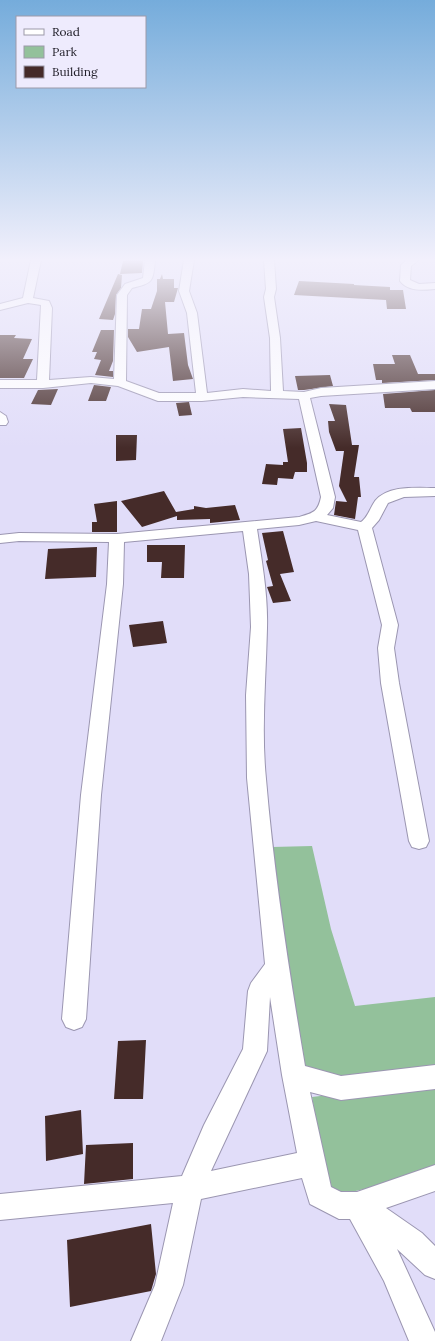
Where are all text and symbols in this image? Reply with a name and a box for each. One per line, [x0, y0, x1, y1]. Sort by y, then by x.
legend [16, 16, 146, 88]
text: Road [52, 24, 80, 39]
text: Park [52, 44, 78, 59]
text: Building [52, 64, 98, 79]

